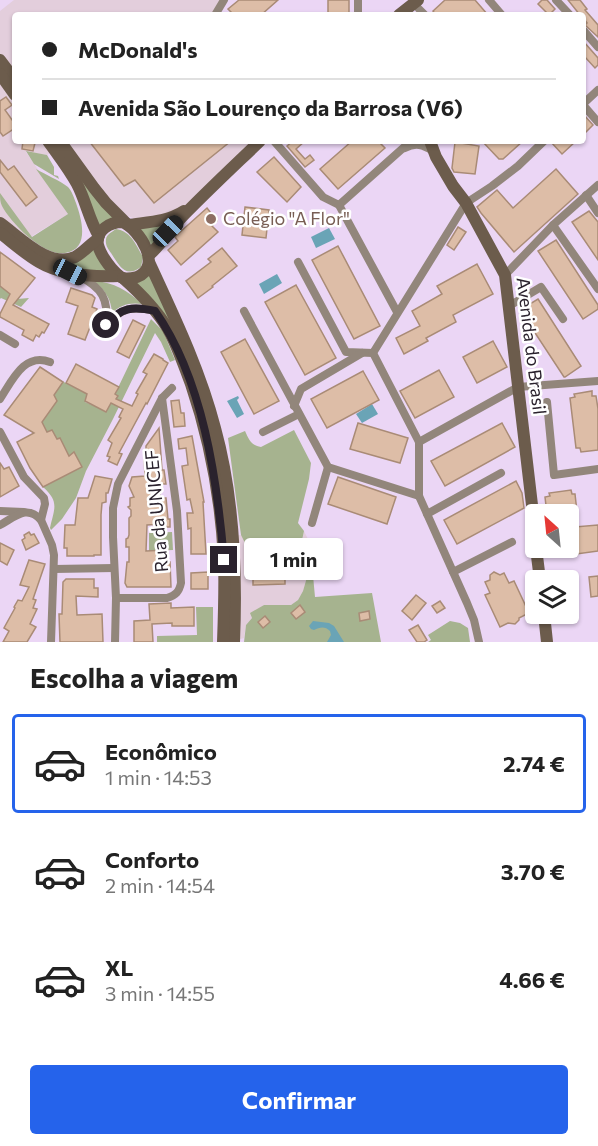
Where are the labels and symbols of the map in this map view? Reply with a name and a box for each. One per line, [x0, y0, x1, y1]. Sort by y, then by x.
place label: Colégio "A Flor" [223, 207, 350, 229]
car [149, 212, 187, 250]
marker: Colégio "A Flor" [204, 212, 218, 226]
car [50, 256, 90, 288]
street label: Avenida do Brasil [513, 276, 551, 416]
route start [92, 311, 119, 338]
street label: Rua da UNICEF [140, 449, 172, 573]
north arrow [525, 504, 579, 558]
callout: 1 min [245, 539, 344, 581]
route end [210, 546, 237, 573]

